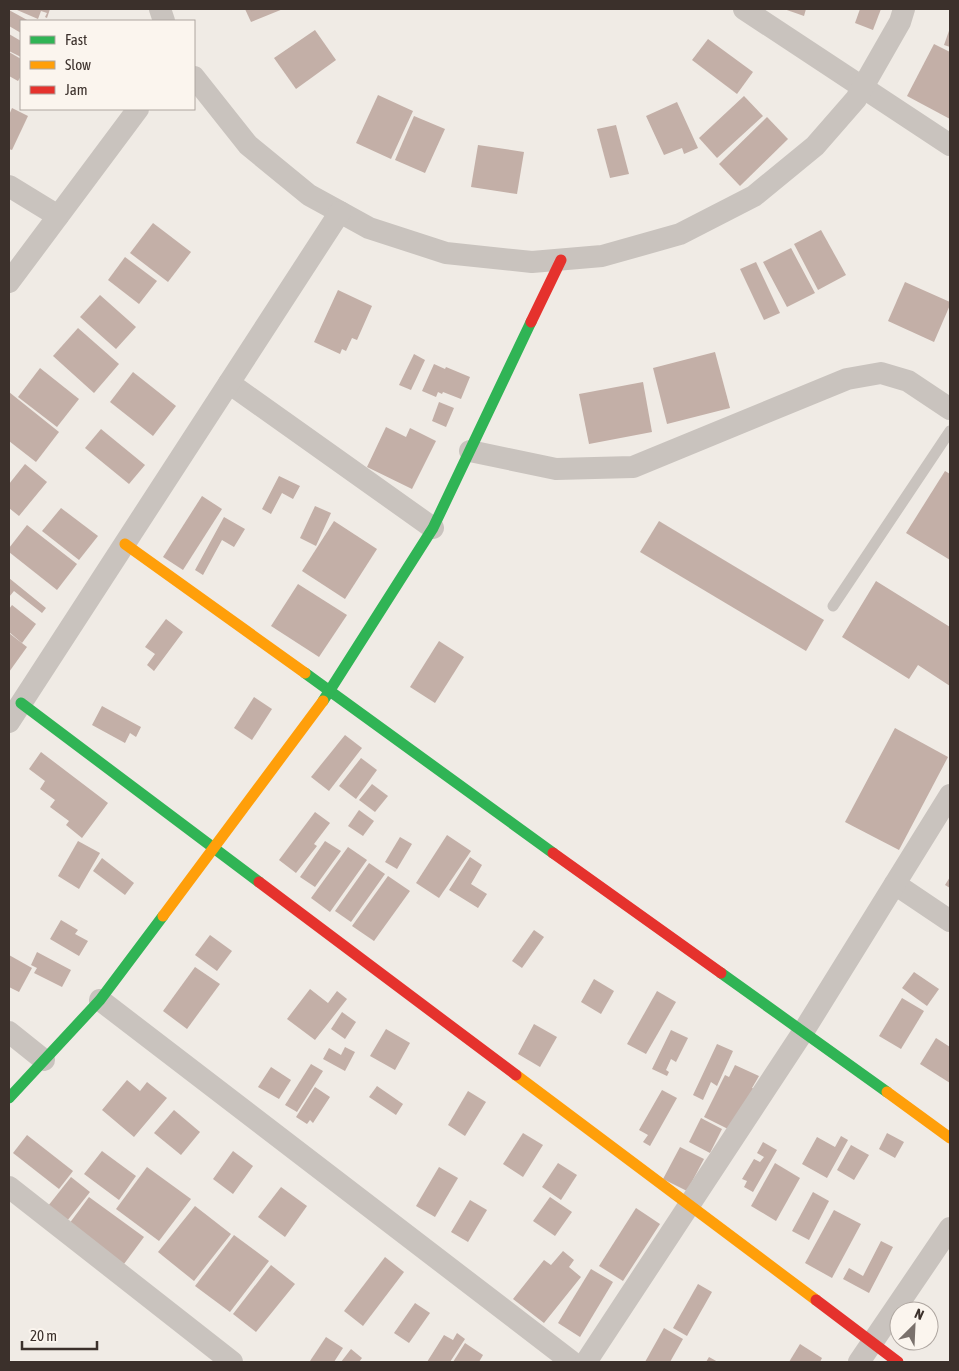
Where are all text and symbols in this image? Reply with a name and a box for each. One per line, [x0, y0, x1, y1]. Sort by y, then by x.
legend [20, 20, 195, 110]
text: Fast [65, 31, 87, 48]
text: Slow [65, 56, 91, 73]
text: Jam [65, 81, 88, 98]
north arrow [889, 1301, 939, 1351]
text: N [912, 1305, 926, 1323]
scale bar [22, 1318, 98, 1350]
text: 20 m [30, 1327, 57, 1344]

